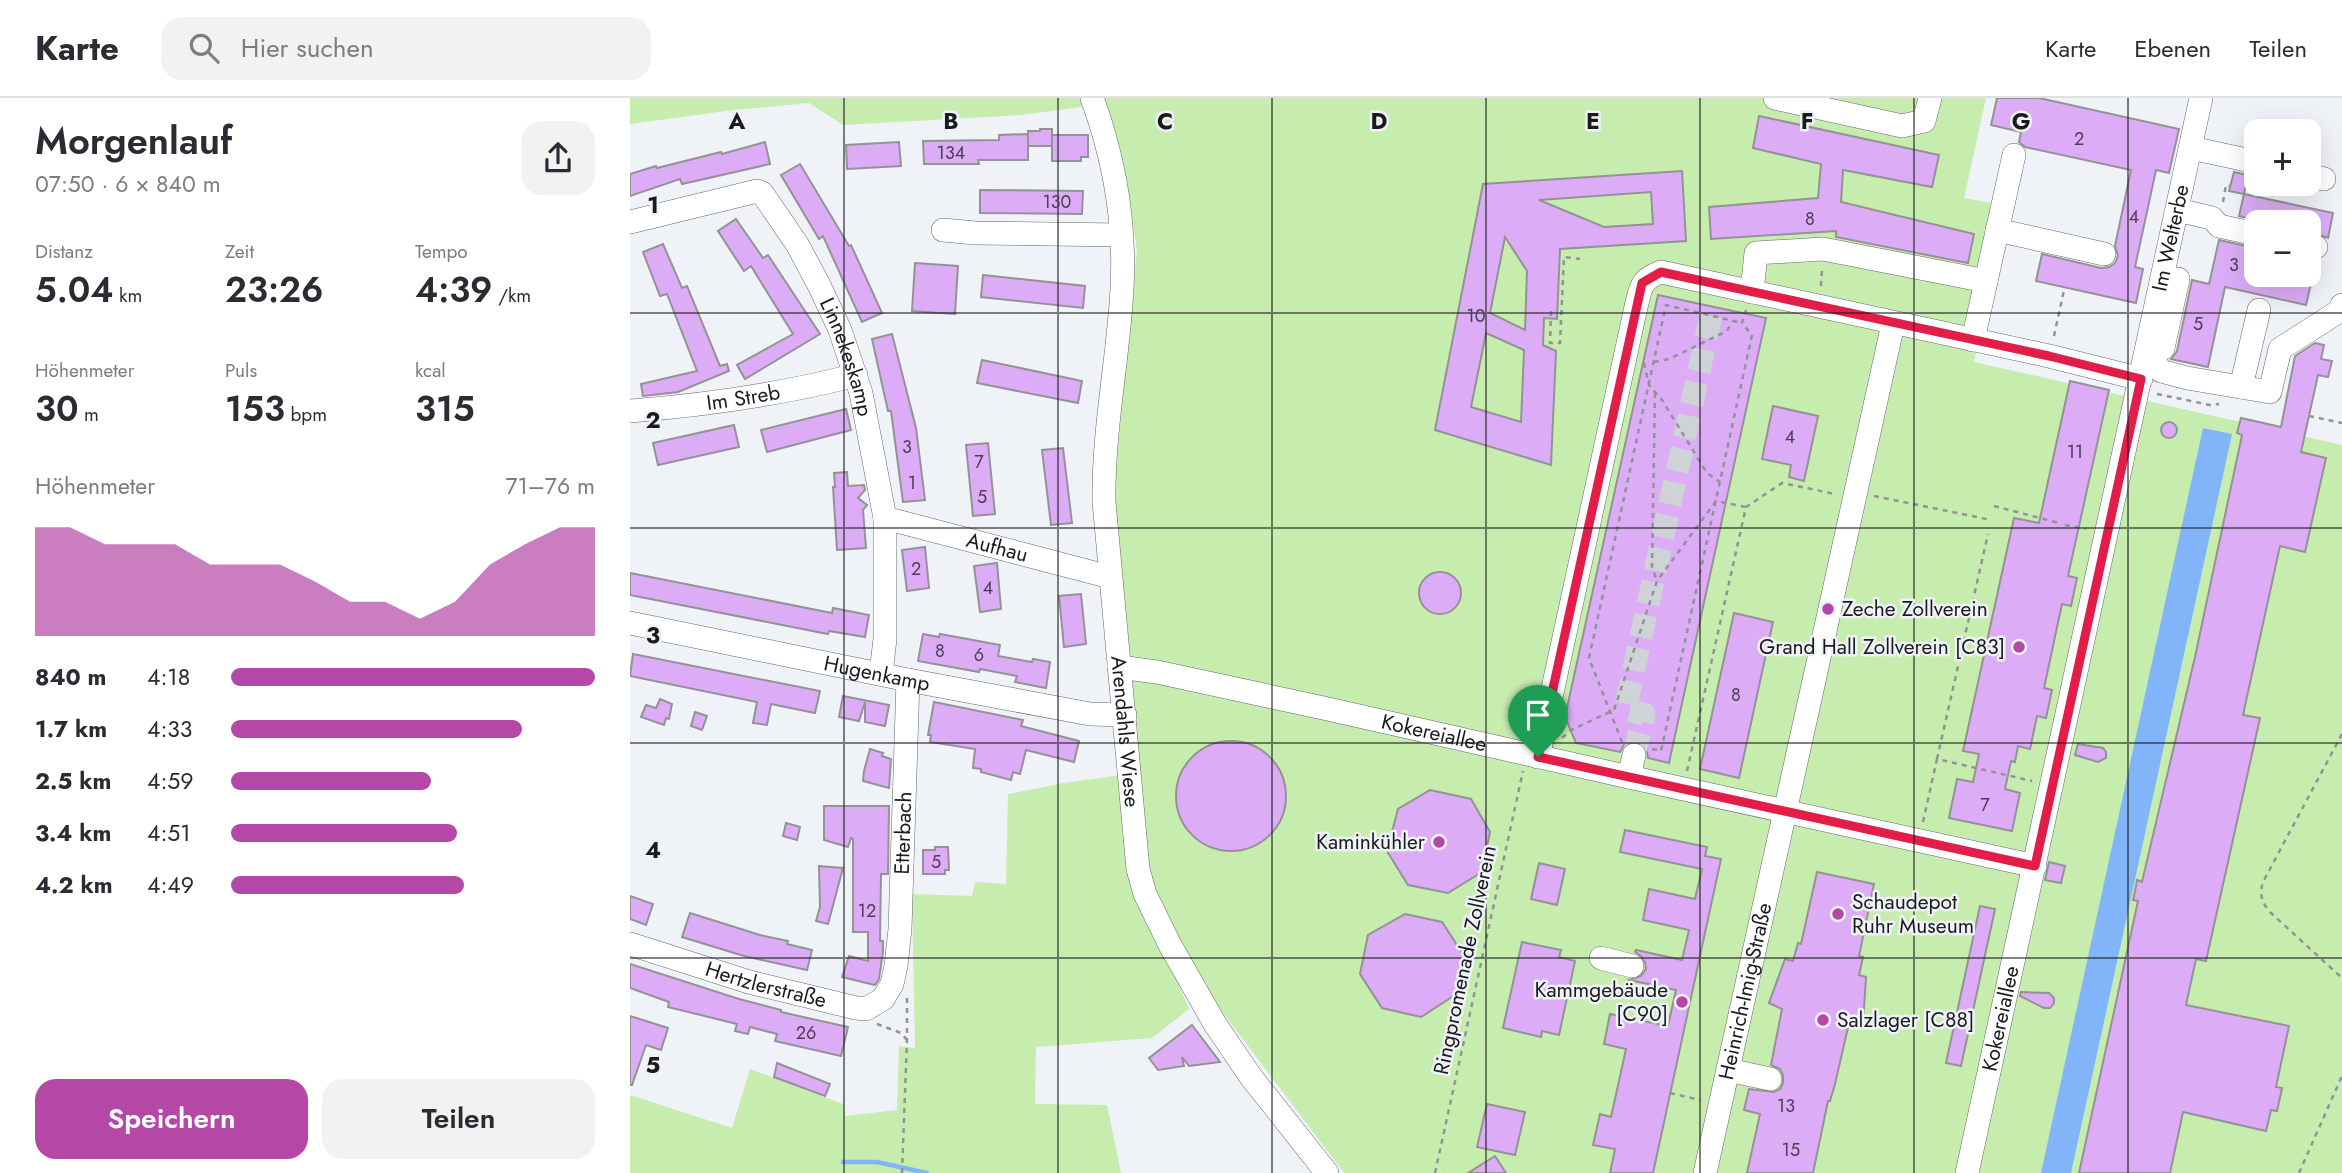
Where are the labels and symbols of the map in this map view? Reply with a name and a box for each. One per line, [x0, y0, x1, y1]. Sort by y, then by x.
text: A [728, 104, 746, 138]
text: B [943, 104, 959, 138]
text: C [1157, 104, 1173, 138]
text: D [1371, 104, 1388, 138]
text: E [1586, 104, 1600, 138]
text: F [1801, 104, 1813, 138]
text: G [2012, 104, 2030, 138]
house number: 2 [2074, 126, 2084, 152]
house number: 134 [937, 140, 965, 166]
street label: Im Welterbe [2144, 182, 2197, 294]
text: 1 [647, 188, 659, 222]
house number: 130 [1043, 189, 1072, 215]
house number: 4 [2129, 204, 2139, 230]
house number: 8 [1805, 206, 1815, 232]
house number: 3 [2229, 252, 2239, 278]
street label: Linnekeskamp [812, 293, 880, 419]
house number: 10 [1467, 303, 1486, 329]
house number: 5 [2193, 311, 2203, 337]
street label: Im Streb [705, 377, 782, 418]
text: 2 [645, 403, 661, 437]
house number: 4 [1785, 424, 1795, 450]
house number: 3 [902, 434, 912, 460]
house number: 11 [2067, 439, 2083, 465]
house number: 7 [974, 449, 984, 475]
house number: 1 [908, 470, 916, 496]
house number: 5 [977, 484, 987, 510]
street label: Aufhau [963, 525, 1031, 570]
house number: 2 [911, 556, 921, 582]
house number: 4 [983, 575, 993, 601]
place label: Zeche Zollverein [1842, 594, 1988, 624]
marker: Zeche Zollverein [1820, 601, 1836, 617]
text: 3 [646, 618, 660, 652]
place label: Grand Hall Zollverein [C83] [1759, 632, 2005, 662]
house number: 8 [935, 638, 945, 664]
marker: Grand Hall Zollverein [C83] [2011, 639, 2027, 655]
house number: 6 [974, 642, 984, 668]
street label: Hugenkamp [821, 648, 932, 699]
street label: Arendahls Wiese [1103, 655, 1147, 809]
house number: 8 [1731, 682, 1741, 708]
pin [1508, 685, 1568, 757]
street label: Kokereiallee [1378, 707, 1490, 759]
street label: Etterbach [887, 791, 919, 875]
house number: 7 [1980, 792, 1990, 818]
place label: Kaminkühler [1316, 827, 1426, 857]
text: 4 [645, 833, 661, 867]
marker: Kaminkühler [1431, 834, 1447, 850]
street label: Ringpromenade Zollverein [1426, 843, 1504, 1077]
house number: 5 [931, 849, 941, 875]
place label: Schaudepot Ruhr Museum [1852, 887, 1974, 941]
house number: 12 [858, 898, 876, 924]
street label: Heinrich-Imig-Straße [1711, 900, 1779, 1083]
marker: Schaudepot Ruhr Museum [1830, 906, 1846, 922]
street label: Hertzlerstraße [702, 954, 830, 1015]
street label: Kokereiallee [1975, 963, 2027, 1074]
place label: Kammgebäude [C90] [1535, 975, 1668, 1029]
marker: Kammgebäude [C90] [1674, 994, 1690, 1010]
place label: Salzlager [C88] [1837, 1005, 1974, 1035]
marker: Salzlager [C88] [1815, 1012, 1831, 1028]
house number: 26 [796, 1020, 816, 1046]
text: 5 [646, 1048, 660, 1082]
house number: 13 [1777, 1093, 1795, 1119]
house number: 15 [1782, 1137, 1800, 1163]

